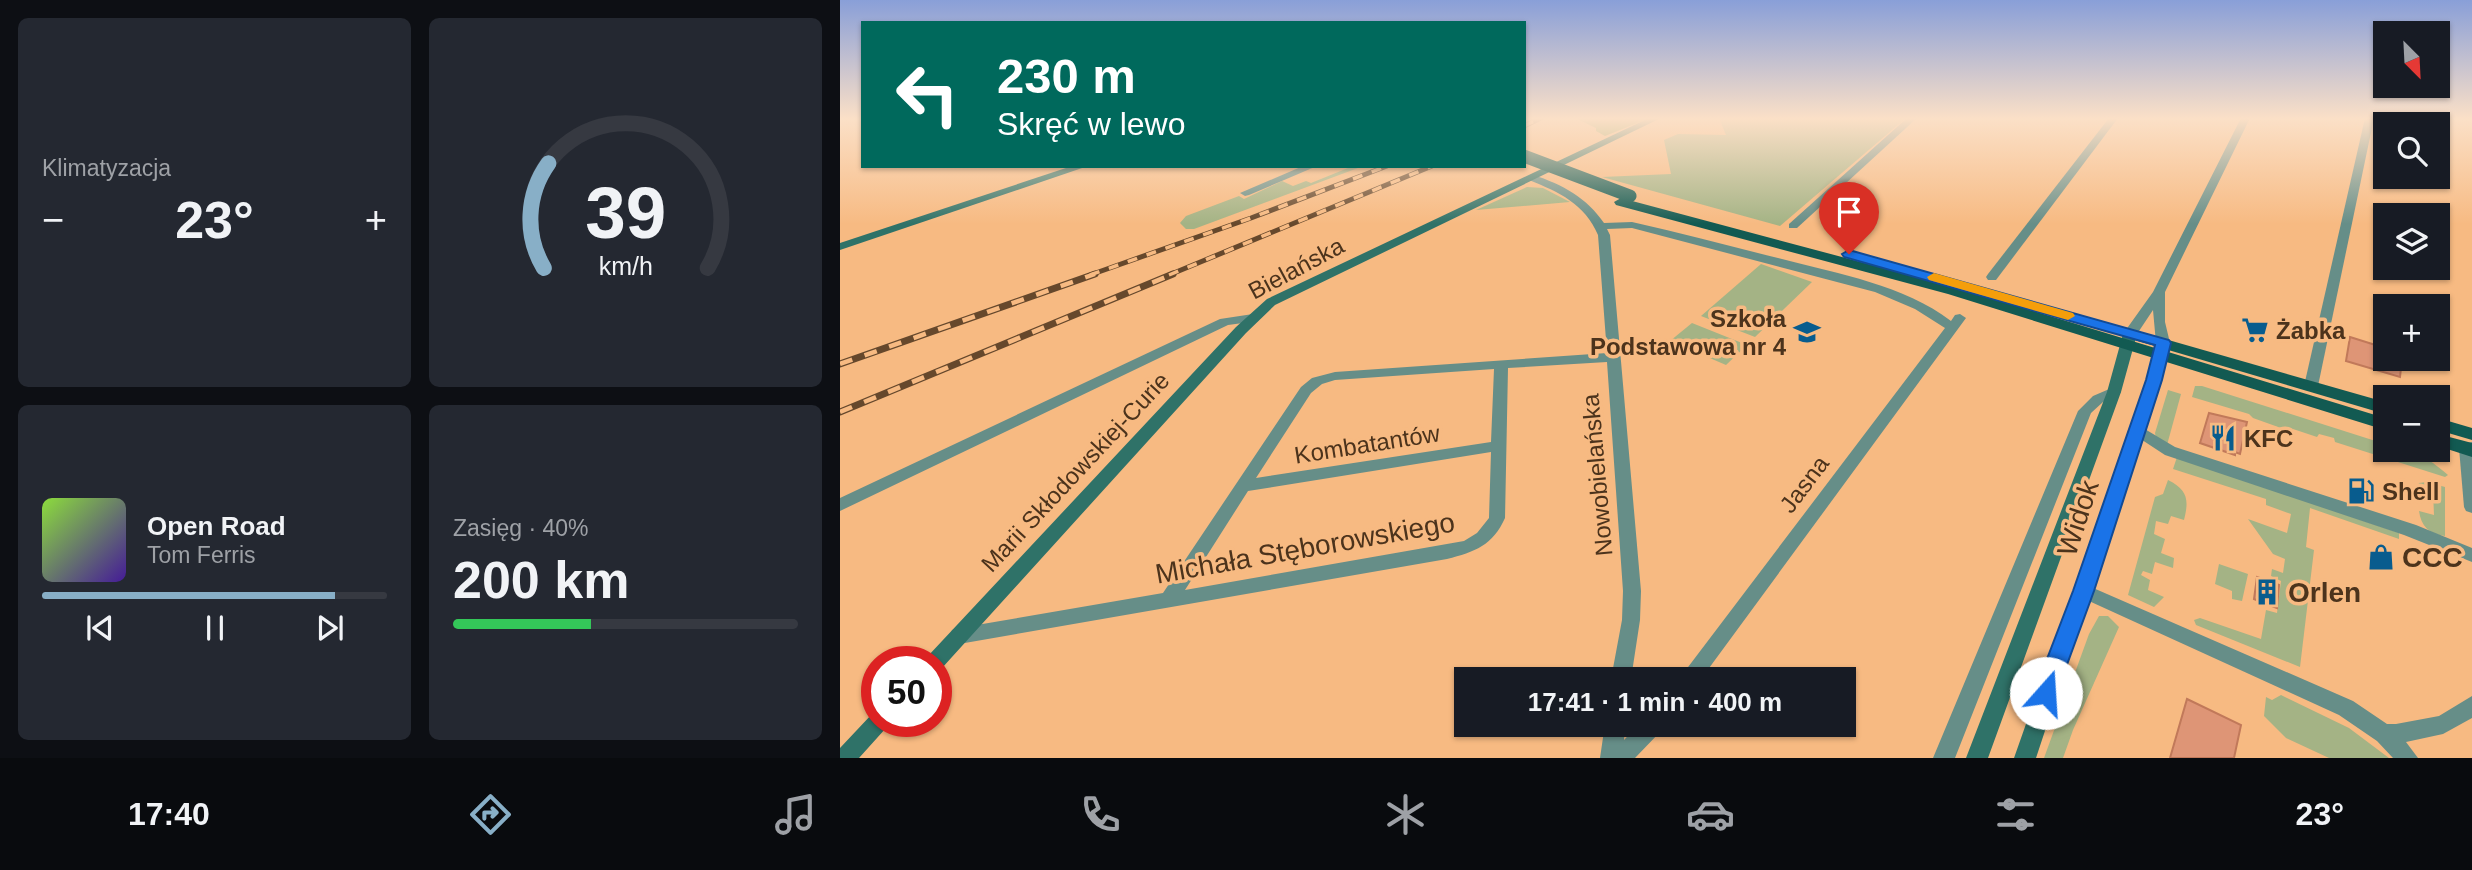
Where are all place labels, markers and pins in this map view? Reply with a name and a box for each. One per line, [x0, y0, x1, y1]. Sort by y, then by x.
pin [1819, 182, 1879, 254]
place label: Szkoła Podstawowa nr 4 [1590, 305, 1787, 360]
supermarket icon: Żabka [2240, 315, 2270, 345]
school or university icon: Szkoła Podstawowa nr 4 [1792, 317, 1822, 347]
place label: Żabka [2276, 317, 2346, 344]
restaurant icon: KFC [2208, 423, 2238, 453]
place label: KFC [2244, 425, 2293, 452]
fuel station icon: Shell [2346, 476, 2376, 506]
place label: Shell [2382, 478, 2439, 505]
shop icon: CCC [2366, 542, 2396, 572]
place label: CCC [2402, 542, 2463, 573]
building icon: Orlen [2252, 577, 2282, 607]
place label: Orlen [2288, 577, 2361, 608]

